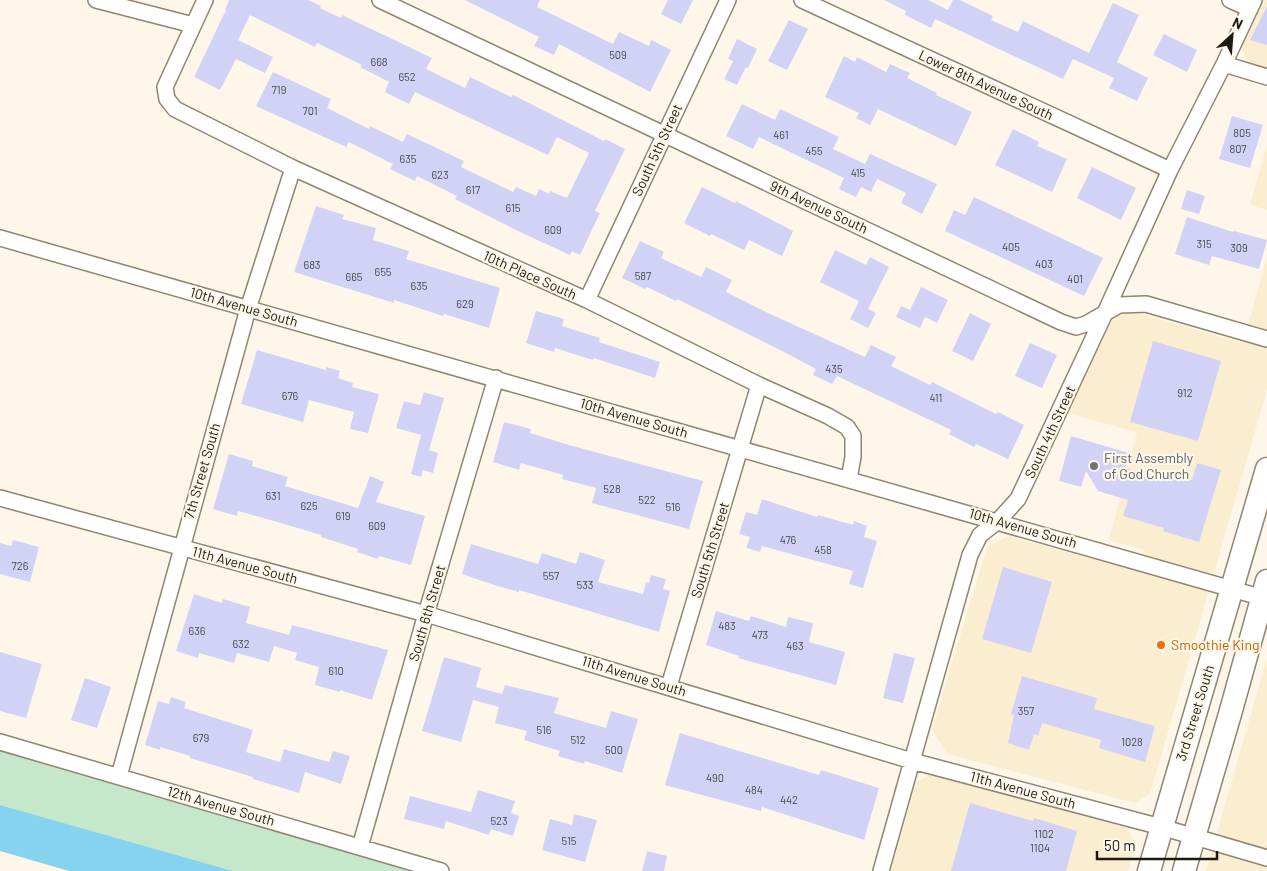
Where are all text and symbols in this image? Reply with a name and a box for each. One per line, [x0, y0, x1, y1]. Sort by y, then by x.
north arrow [1207, 10, 1257, 60]
text: N [1230, 13, 1246, 33]
street label: Lower 8th Avenue South [916, 46, 1056, 123]
house number: 509 [609, 48, 627, 61]
house number: 668 [370, 55, 388, 68]
house number: 652 [398, 70, 416, 83]
house number: 719 [272, 83, 287, 96]
street label: South 5th Street [628, 101, 685, 199]
house number: 701 [303, 104, 317, 117]
house number: 805 [1233, 126, 1251, 139]
house number: 461 [773, 128, 789, 141]
house number: 807 [1229, 142, 1247, 155]
house number: 455 [805, 144, 823, 157]
house number: 635 [400, 152, 417, 165]
house number: 415 [851, 166, 866, 179]
house number: 623 [431, 168, 449, 181]
street label: 9th Avenue South [768, 176, 871, 237]
house number: 617 [466, 183, 480, 196]
house number: 615 [506, 201, 521, 214]
house number: 609 [544, 223, 562, 236]
house number: 315 [1196, 237, 1212, 250]
house number: 405 [1002, 240, 1020, 253]
house number: 309 [1230, 241, 1248, 254]
street label: 10th Place South [481, 246, 580, 303]
house number: 403 [1035, 257, 1053, 270]
house number: 683 [303, 258, 321, 271]
house number: 655 [375, 265, 392, 278]
house number: 587 [635, 269, 651, 282]
house number: 665 [346, 270, 363, 283]
house number: 401 [1067, 272, 1083, 285]
house number: 635 [411, 279, 428, 292]
street label: 10th Avenue South [188, 283, 300, 330]
house number: 629 [456, 297, 474, 310]
house number: 435 [825, 362, 843, 375]
street label: South 4th Street [1021, 383, 1078, 481]
house number: 912 [1177, 386, 1193, 399]
house number: 676 [282, 389, 299, 402]
house number: 411 [930, 391, 942, 404]
street label: 10th Avenue South [578, 394, 690, 441]
street label: 7th Street South [180, 421, 223, 521]
place label: First Assembly of God Church [1104, 449, 1194, 482]
marker: First Assembly of God Church [1088, 460, 1100, 472]
house number: 528 [603, 482, 621, 495]
house number: 631 [265, 489, 281, 502]
house number: 522 [638, 493, 656, 506]
house number: 625 [300, 499, 318, 512]
house number: 516 [666, 500, 681, 513]
street label: South 5th Street [687, 500, 732, 600]
street label: 10th Avenue South [967, 504, 1079, 551]
house number: 619 [335, 509, 351, 522]
house number: 609 [368, 519, 386, 532]
house number: 476 [780, 533, 797, 546]
street label: 11th Avenue South [191, 542, 300, 587]
house number: 458 [814, 543, 832, 556]
house number: 726 [12, 559, 29, 572]
street label: South 6th Street [405, 563, 448, 663]
house number: 557 [543, 569, 559, 582]
house number: 533 [577, 578, 593, 591]
house number: 483 [718, 619, 736, 632]
house number: 636 [189, 624, 206, 637]
house number: 473 [752, 628, 768, 641]
place label: Smoothie King [1171, 636, 1259, 653]
house number: 632 [232, 637, 250, 650]
house number: 463 [786, 639, 804, 652]
marker: Smoothie King [1155, 639, 1167, 651]
street label: 11th Avenue South [580, 652, 689, 700]
street label: 3rd Street South [1172, 663, 1217, 763]
house number: 610 [328, 664, 344, 677]
house number: 357 [1018, 704, 1034, 717]
house number: 516 [537, 723, 552, 736]
house number: 679 [193, 731, 210, 744]
house number: 512 [570, 733, 586, 746]
house number: 1028 [1121, 735, 1143, 748]
house number: 500 [605, 743, 623, 756]
street label: 11th Avenue South [969, 767, 1078, 812]
house number: 490 [706, 771, 724, 784]
street label: 12th Avenue South [165, 782, 277, 829]
house number: 484 [745, 783, 763, 796]
house number: 442 [780, 793, 798, 806]
house number: 523 [490, 814, 508, 827]
house number: 1102 [1034, 827, 1054, 840]
scale bar [1097, 828, 1217, 860]
house number: 515 [562, 834, 577, 847]
text: 50 m [1104, 836, 1136, 854]
house number: 1104 [1030, 841, 1050, 854]

